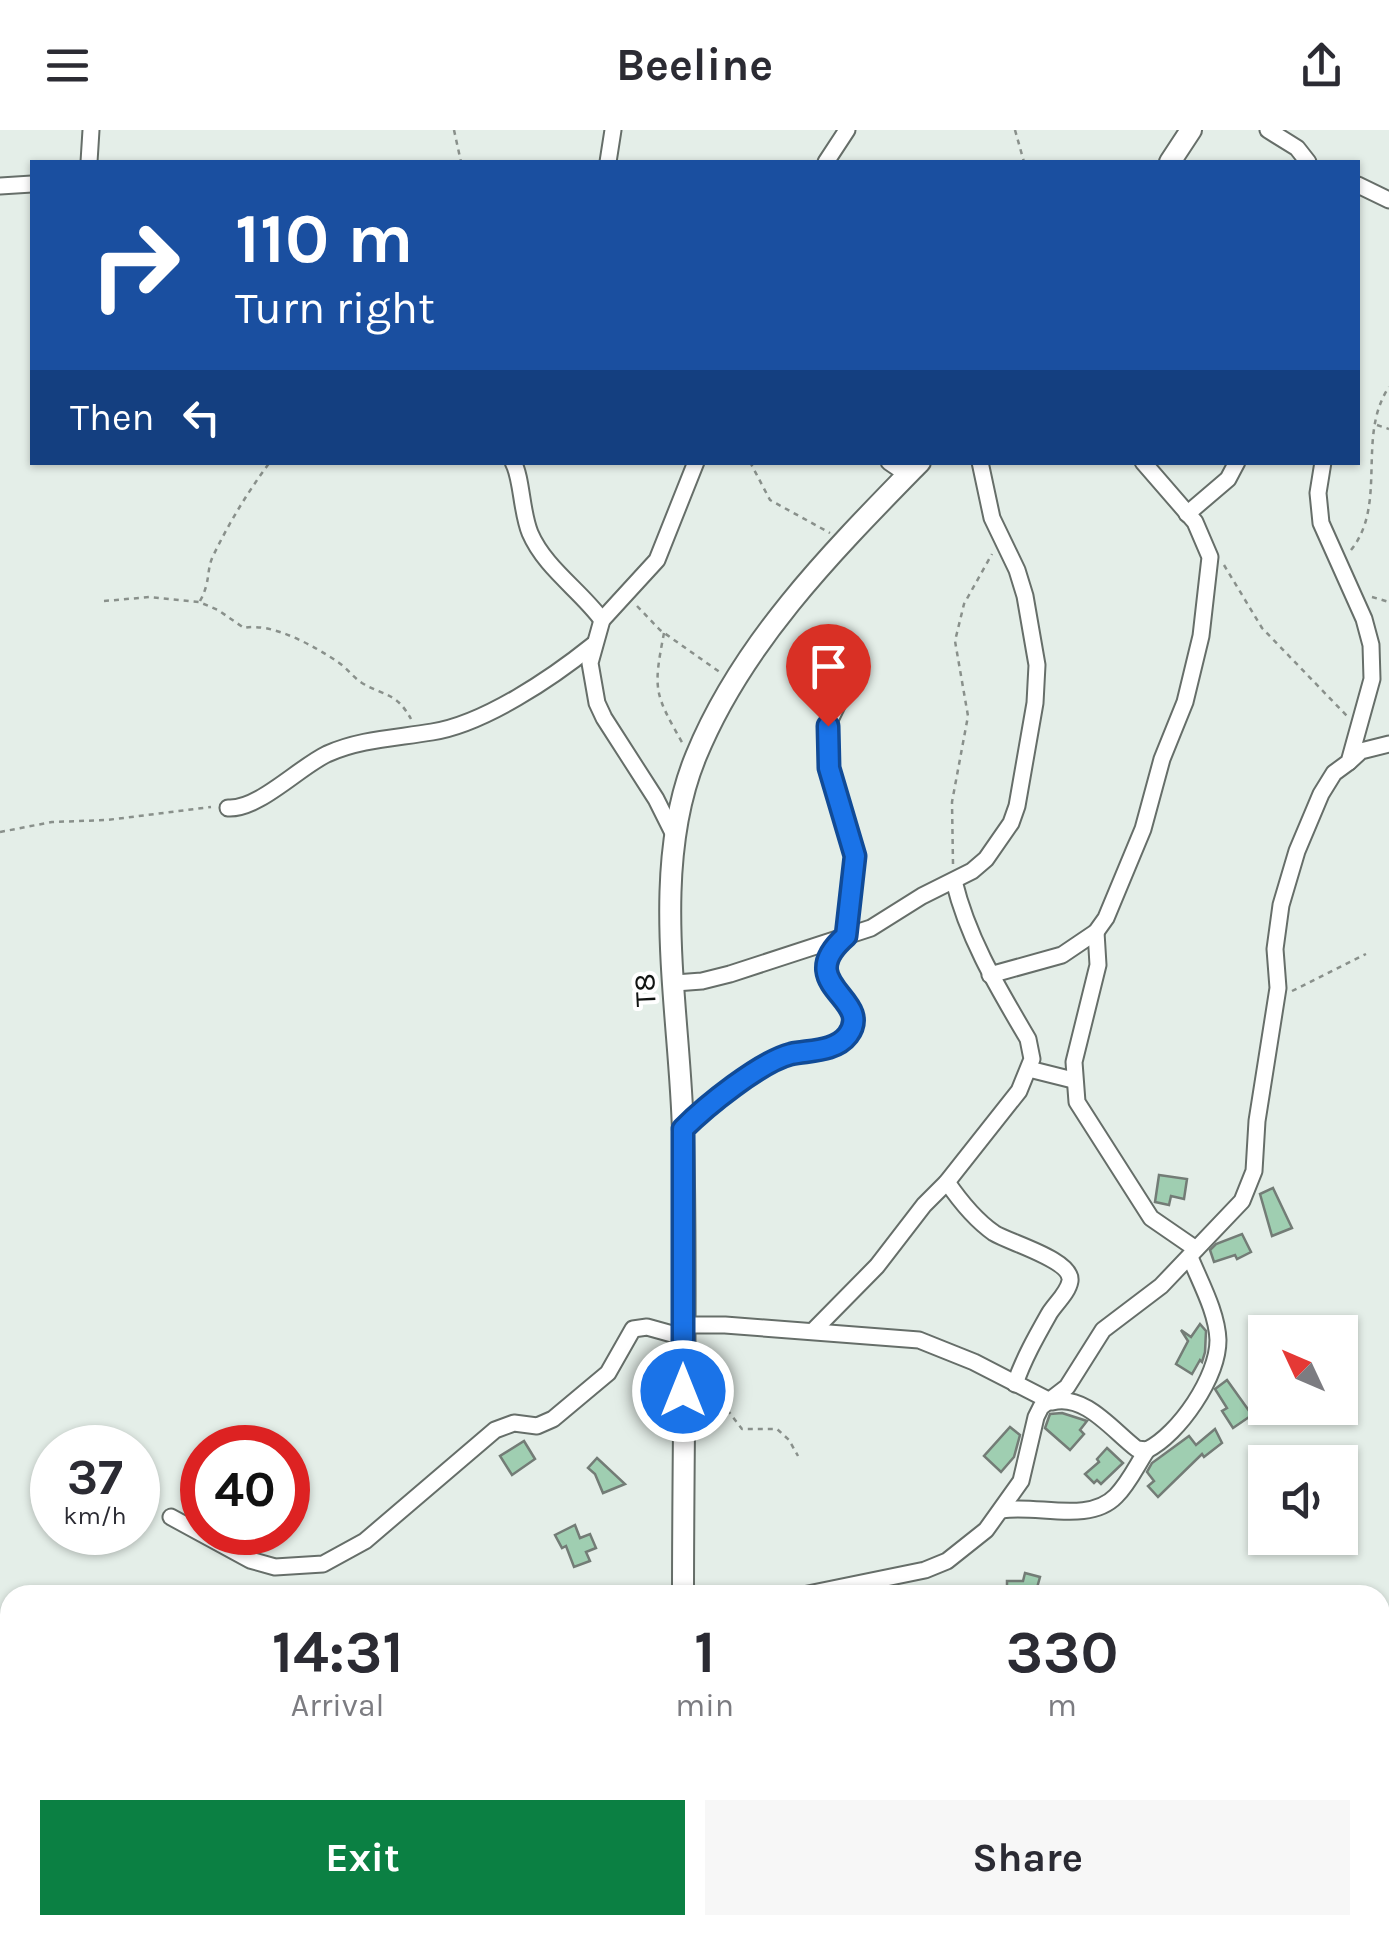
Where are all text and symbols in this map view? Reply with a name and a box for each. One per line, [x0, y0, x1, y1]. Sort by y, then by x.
icon: menu [40, 38, 95, 93]
icon: share [1294, 38, 1349, 93]
text: Beeline [616, 39, 773, 91]
text: 110 m [235, 198, 413, 280]
icon: right [70, 200, 200, 330]
text: Turn right [235, 282, 435, 334]
icon: left [174, 390, 229, 445]
text: Then [70, 395, 154, 440]
pin [786, 624, 871, 727]
icon: arrive [801, 639, 856, 694]
street label: T8 [626, 972, 664, 1008]
north arrow [1248, 1315, 1358, 1425]
map controls [1248, 1315, 1358, 1555]
position arrow [631, 1339, 735, 1443]
speed limit sign: 40 [180, 1425, 310, 1555]
button: sound [1248, 1445, 1358, 1555]
text: 37 [67, 1448, 123, 1507]
text: km/h [63, 1501, 127, 1530]
text: 14:31 [272, 1617, 404, 1687]
text: 1 [694, 1617, 715, 1687]
text: 330 [1006, 1617, 1118, 1687]
text: Arrival [291, 1687, 385, 1724]
text: min [675, 1687, 734, 1724]
text: m [1047, 1687, 1077, 1724]
button: Exit [40, 1800, 685, 1915]
button: Share [705, 1800, 1350, 1915]

